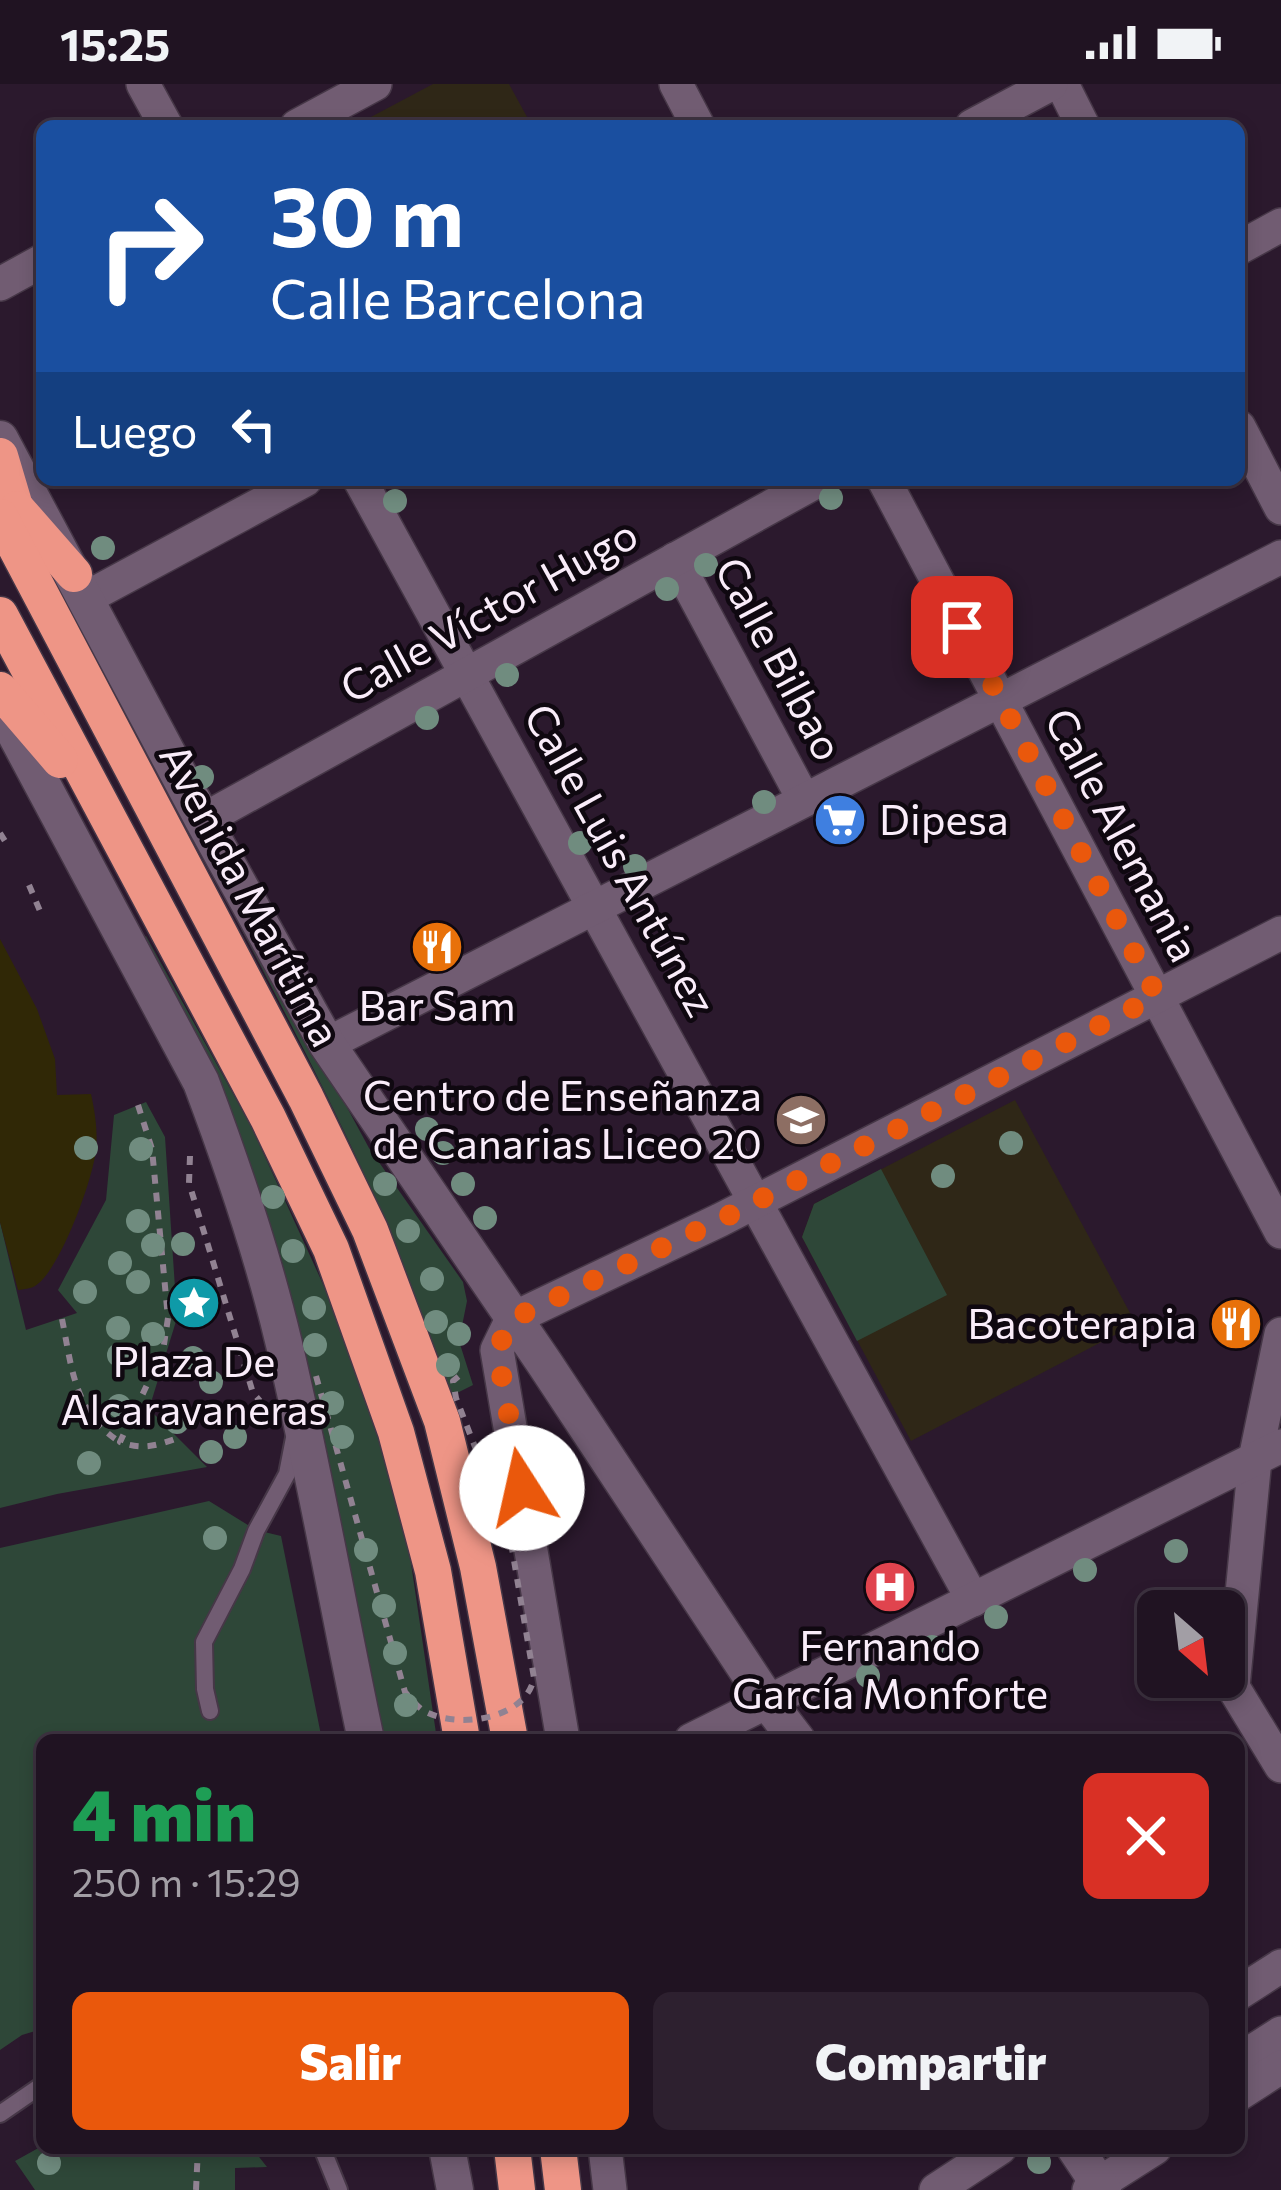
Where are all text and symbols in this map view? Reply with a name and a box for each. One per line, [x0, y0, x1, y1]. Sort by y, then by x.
text: 15:25 [60, 15, 170, 70]
text: 30 m [270, 162, 464, 264]
icon: right [72, 168, 228, 324]
text: Calle Barcelona [270, 264, 646, 330]
icon: left [221, 396, 287, 462]
text: Luego [72, 402, 197, 457]
street label: Calle Víctor Hugo [330, 506, 646, 712]
street label: Calle Bilbao [706, 548, 856, 769]
pin [911, 576, 1013, 678]
icon: arrive [929, 594, 995, 660]
street label: Calle Luis Antúnez [515, 694, 729, 1024]
street label: Calle Alemania [1035, 698, 1212, 970]
street label: Avenida Marítima [150, 734, 353, 1054]
supermarket icon: Dipesa [812, 792, 868, 848]
place label: Dipesa [879, 792, 1009, 844]
restaurant icon: Bar Sam [409, 919, 465, 975]
place label: Bar Sam [358, 978, 516, 1030]
place label: Centro de Enseñanza de Canarias Liceo 20 [363, 1068, 762, 1168]
school or university icon: Centro de Enseñanza de Canarias Liceo 20 [773, 1092, 829, 1148]
place icon: Plaza De Alcaravaneras [166, 1275, 222, 1331]
place label: Bacoterapia [967, 1296, 1197, 1348]
restaurant icon: Bacoterapia [1208, 1296, 1264, 1352]
place label: Plaza De Alcaravaneras [61, 1334, 327, 1434]
position arrow [459, 1425, 585, 1551]
hospital icon: Fernando García Monforte [862, 1559, 918, 1615]
north arrow [1137, 1590, 1245, 1698]
map controls [1137, 1590, 1245, 1698]
place label: Fernando García Monforte [732, 1618, 1048, 1718]
text: 4 min [72, 1768, 256, 1856]
button: close [1083, 1773, 1209, 1899]
text: 250 m · 15:29 [72, 1857, 301, 1905]
button: Salir [72, 1992, 629, 2130]
button: Compartir [653, 1992, 1209, 2130]

